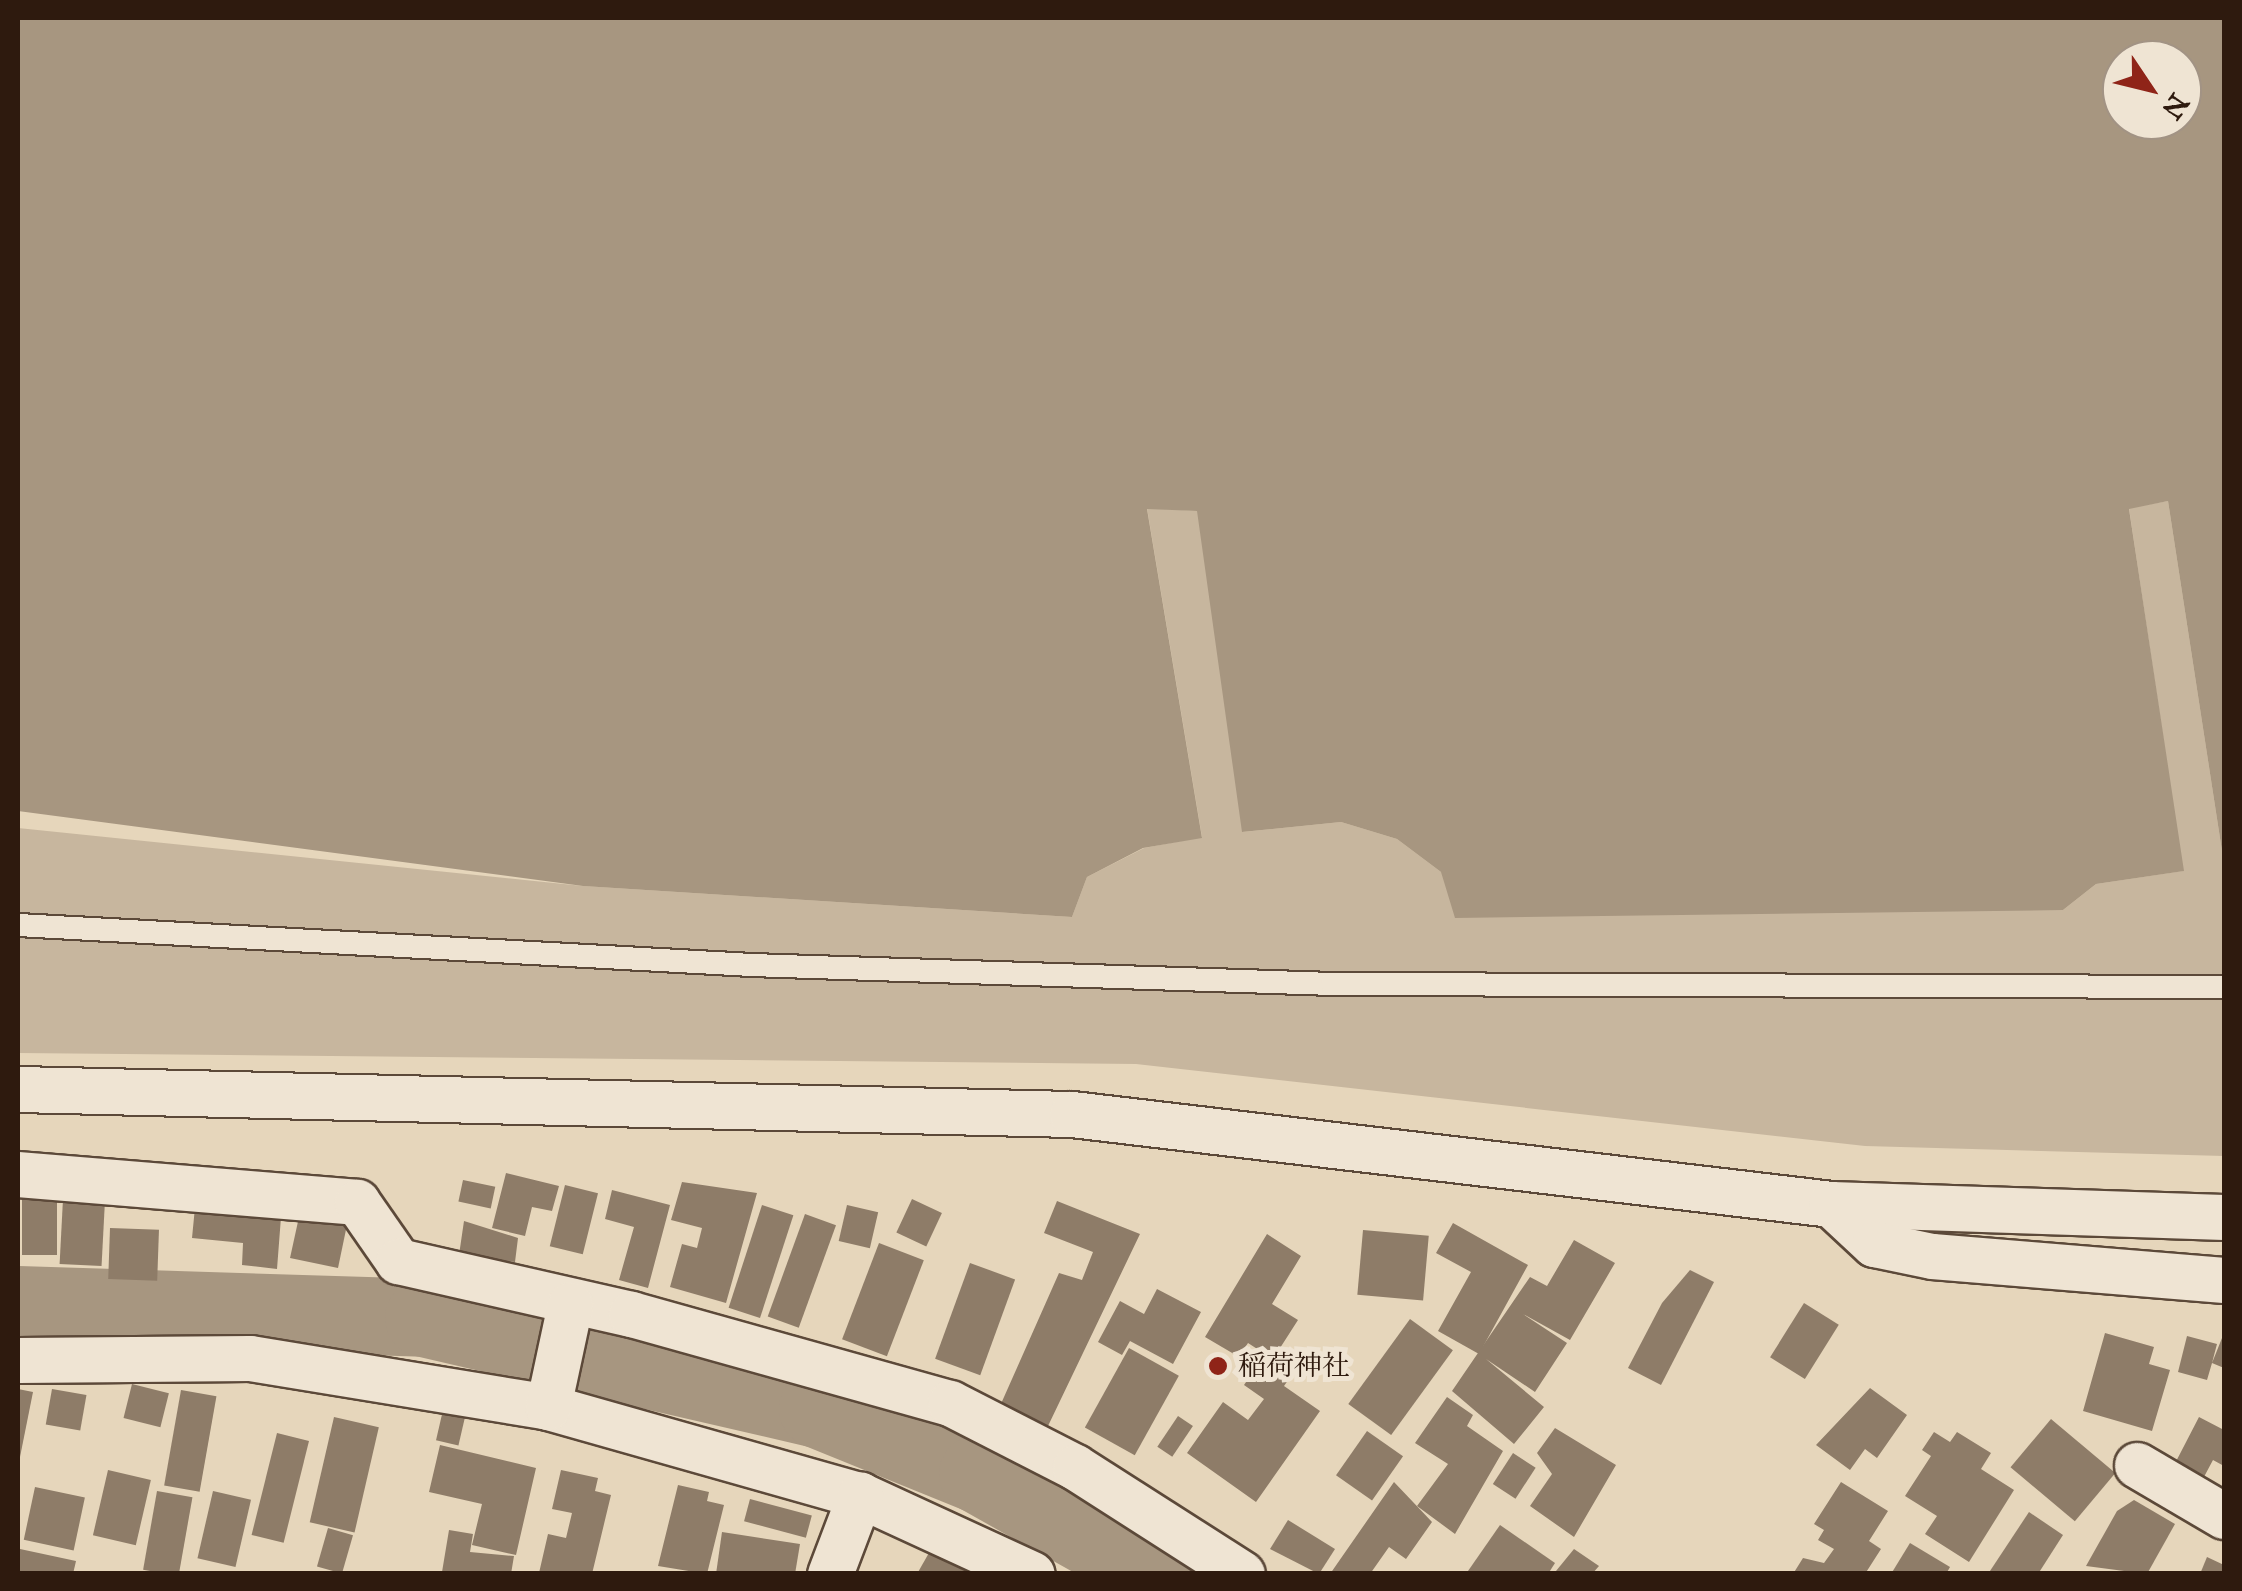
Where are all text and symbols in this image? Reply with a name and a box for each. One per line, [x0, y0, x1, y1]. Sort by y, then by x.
north arrow [2102, 40, 2202, 140]
text: N [2154, 87, 2196, 126]
place label: 稲荷神社 [1238, 1349, 1350, 1383]
marker: 稲荷神社 [1207, 1355, 1229, 1377]

